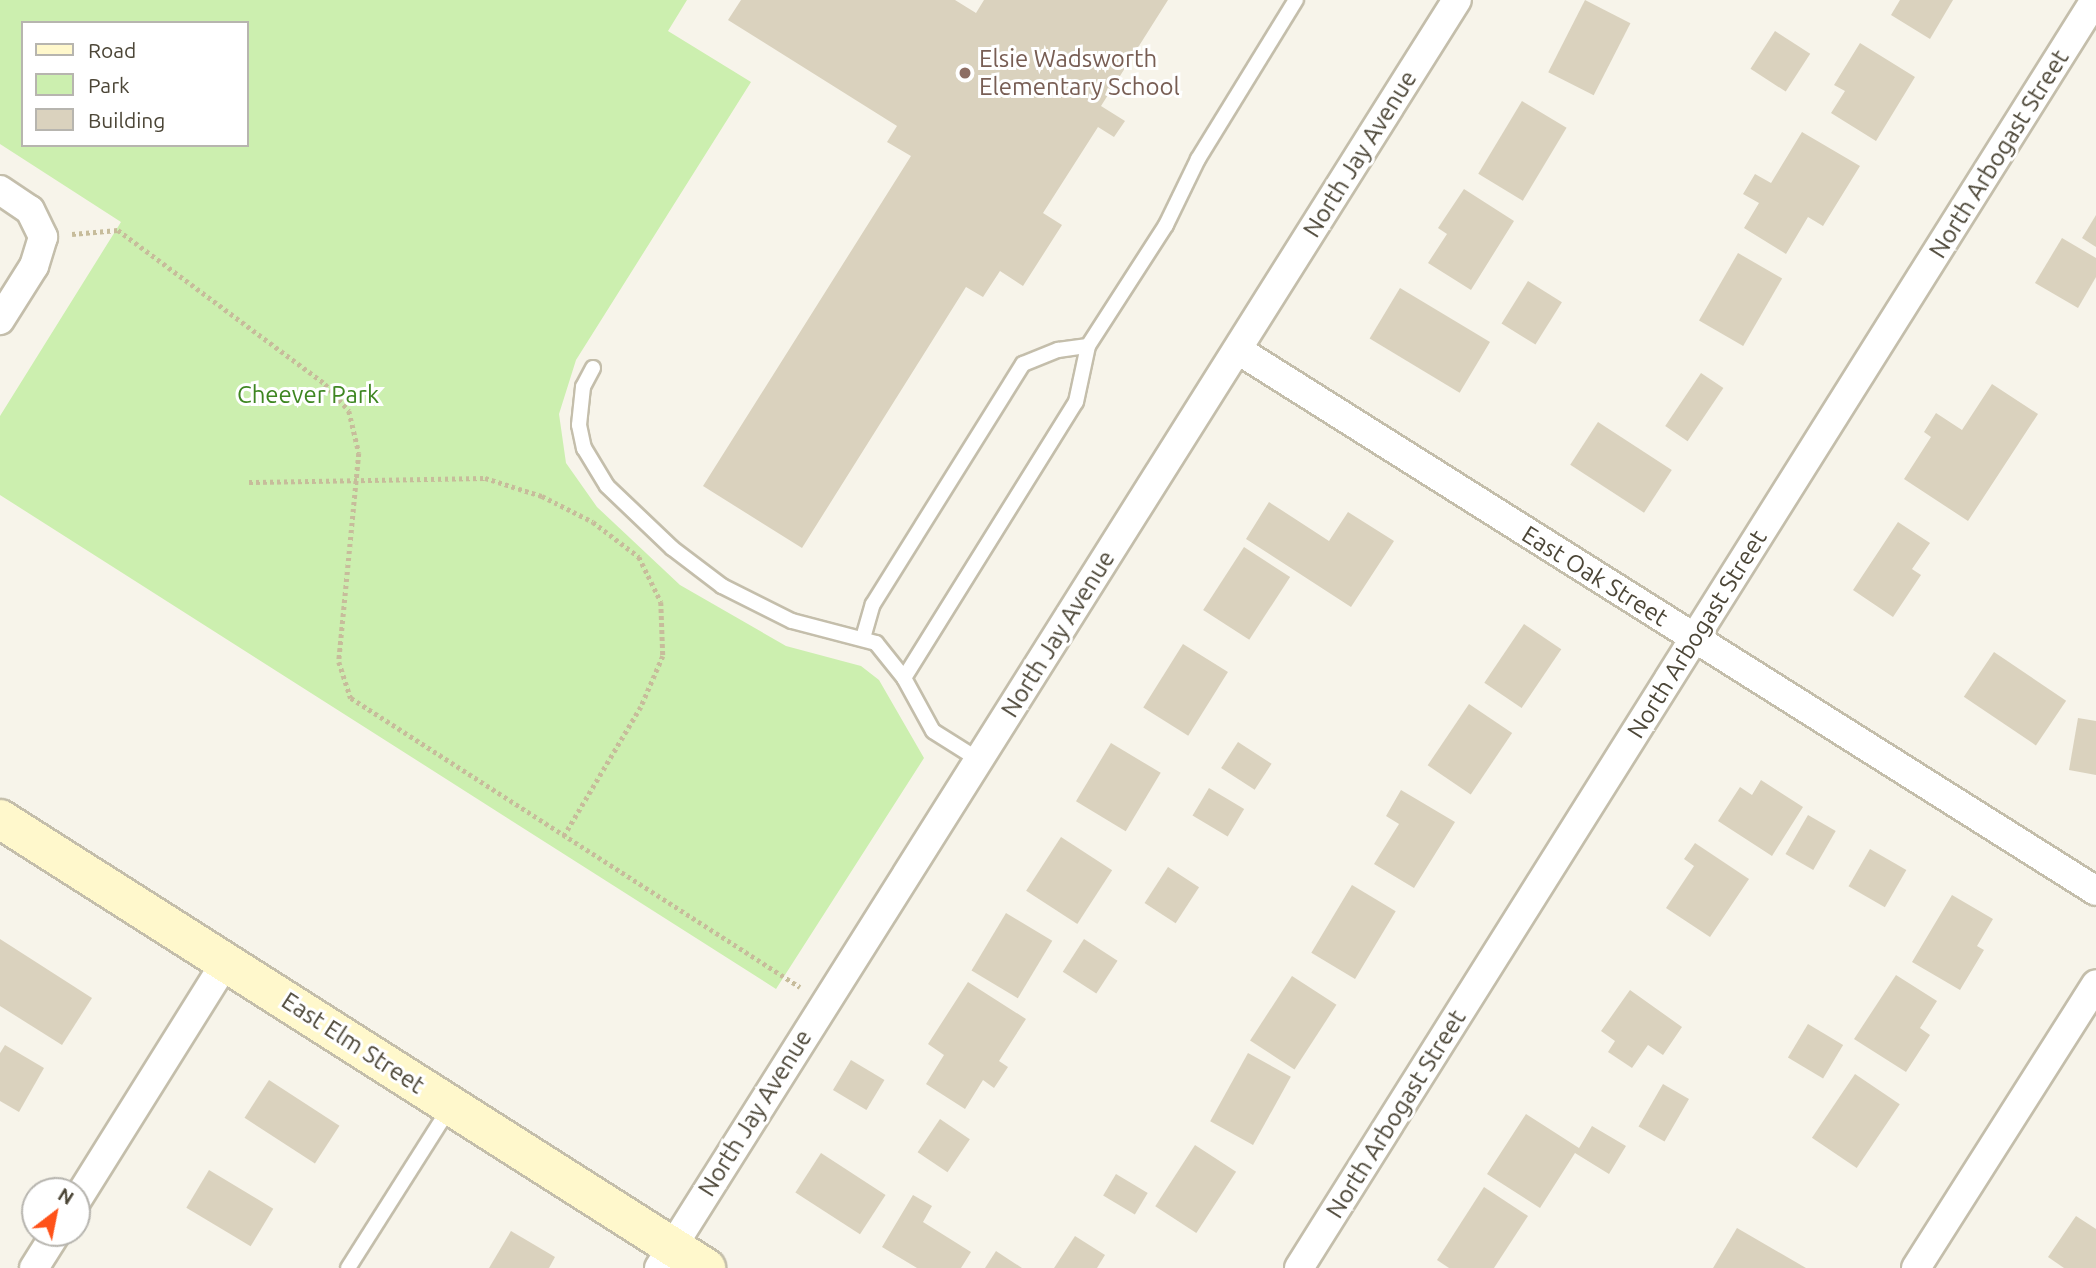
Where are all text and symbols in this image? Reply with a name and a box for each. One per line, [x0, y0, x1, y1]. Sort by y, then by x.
legend [21, 21, 248, 147]
text: Road [88, 38, 136, 62]
place label: Elsie Wadsworth Elementary School [979, 45, 1180, 101]
street label: North Arbogast Street [1923, 45, 2075, 263]
marker: Elsie Wadsworth Elementary School [957, 65, 973, 81]
street label: North Jay Avenue [1297, 65, 1423, 243]
text: Park [88, 73, 130, 97]
text: Building [88, 108, 165, 132]
park label: Cheever Park [237, 381, 379, 409]
street label: East Oak Street [1517, 520, 1673, 632]
street label: North Arbogast Street [1621, 525, 1773, 743]
street label: North Jay Avenue [995, 545, 1121, 723]
street label: East Elm Street [276, 986, 430, 1100]
street label: North Arbogast Street [1320, 1005, 1472, 1223]
street label: North Jay Avenue [692, 1024, 818, 1202]
north arrow [21, 1177, 91, 1247]
text: N [54, 1183, 78, 1209]

